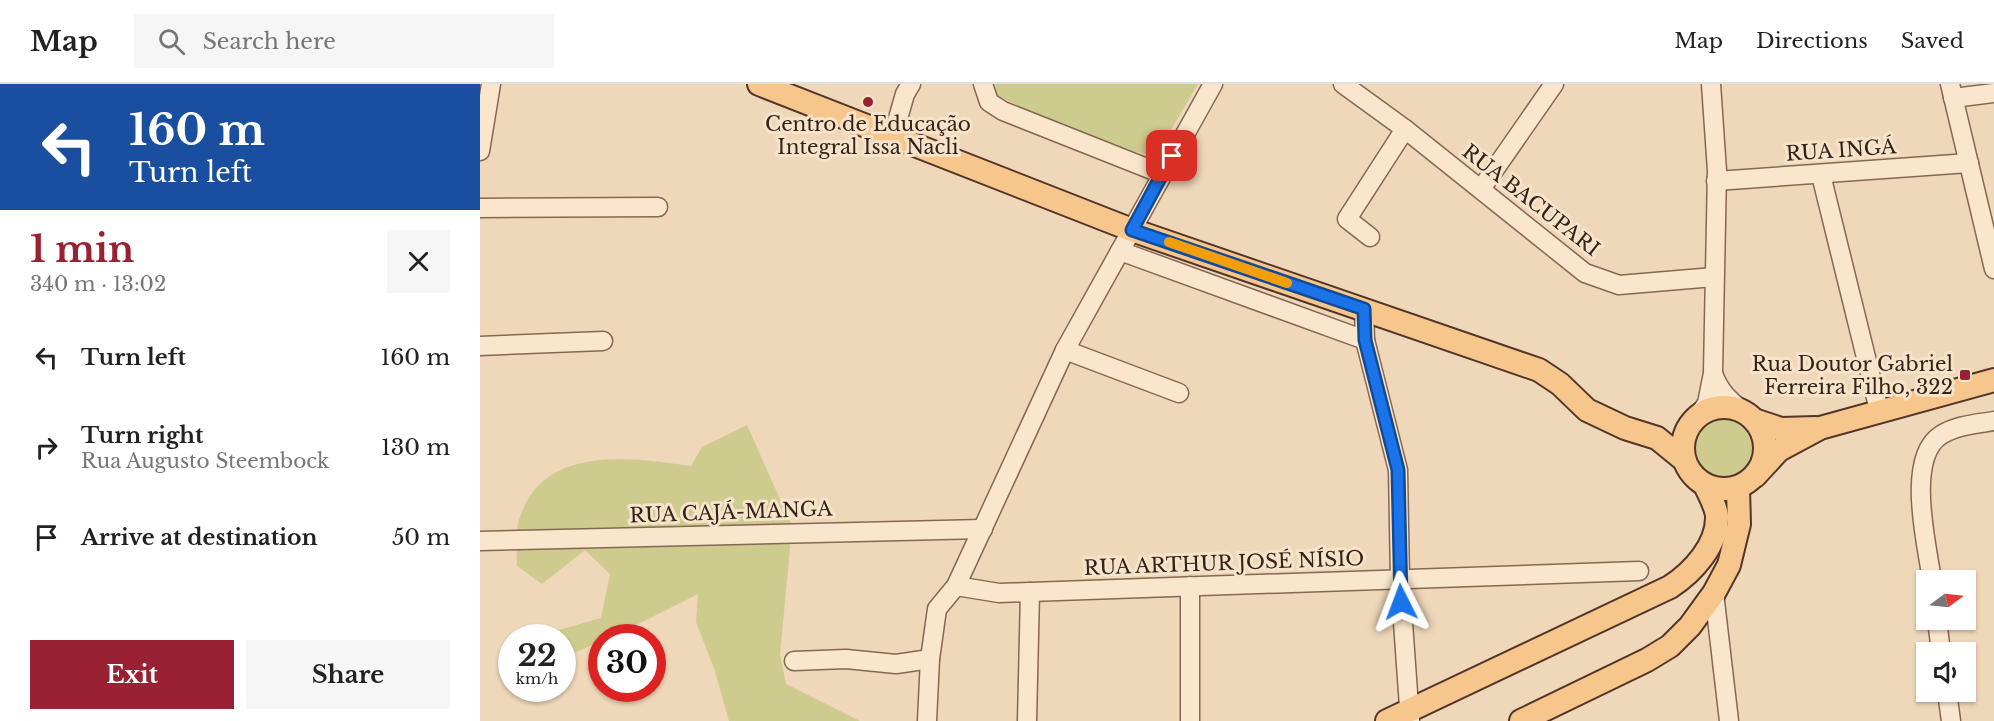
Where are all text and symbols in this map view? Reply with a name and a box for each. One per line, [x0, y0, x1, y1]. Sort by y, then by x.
search box [134, 14, 554, 68]
text: Map [30, 24, 98, 59]
icon: search [155, 25, 188, 58]
text: Search here [203, 28, 336, 55]
text: Map [1674, 28, 1723, 54]
text: Directions [1756, 28, 1868, 54]
text: Saved [1901, 28, 1964, 54]
marker: Centro de Educação Integral Issa Nacli [861, 95, 875, 109]
text: 160 m [129, 104, 265, 156]
icon: left [30, 108, 108, 186]
place label: Centro de Educação Integral Issa Nacli [765, 112, 971, 159]
pin [1146, 130, 1197, 181]
street label: RUA INGÁ [1785, 133, 1898, 166]
icon: arrive [1155, 139, 1188, 172]
street label: RUA BACUPARI [1458, 139, 1604, 261]
text: Turn left [129, 156, 252, 189]
text: 1 min [30, 227, 134, 272]
button: close [387, 230, 450, 293]
text: 340 m · 13:02 [30, 272, 166, 296]
icon: left [30, 341, 63, 374]
text: Turn left [81, 344, 186, 371]
text: 160 m [380, 344, 450, 371]
place label: Rua Doutor Gabriel Ferreira Filho, 322 [1752, 352, 1953, 399]
marker: Rua Doutor Gabriel Ferreira Filho, 322 [1958, 368, 1972, 382]
text: Turn right [81, 422, 203, 449]
icon: right [30, 431, 63, 464]
text: 130 m [381, 434, 450, 461]
text: Rua Augusto Steembock [81, 449, 329, 473]
street label: RUA CAJÁ-MANGA [629, 495, 833, 528]
icon: arrive [30, 521, 63, 554]
text: Arrive at destination [81, 524, 318, 551]
text: 50 m [392, 524, 450, 551]
street label: RUA ARTHUR JOSÉ NÍSIO [1083, 545, 1365, 580]
position arrow [1369, 570, 1433, 634]
north arrow [1916, 570, 1976, 630]
map controls [1916, 570, 1976, 702]
speed limit sign: 30 [588, 624, 666, 702]
text: 22 [517, 637, 557, 674]
button: Exit [30, 640, 234, 709]
button: Share [246, 640, 450, 709]
button: sound [1916, 642, 1976, 702]
text: km/h [516, 669, 558, 688]

